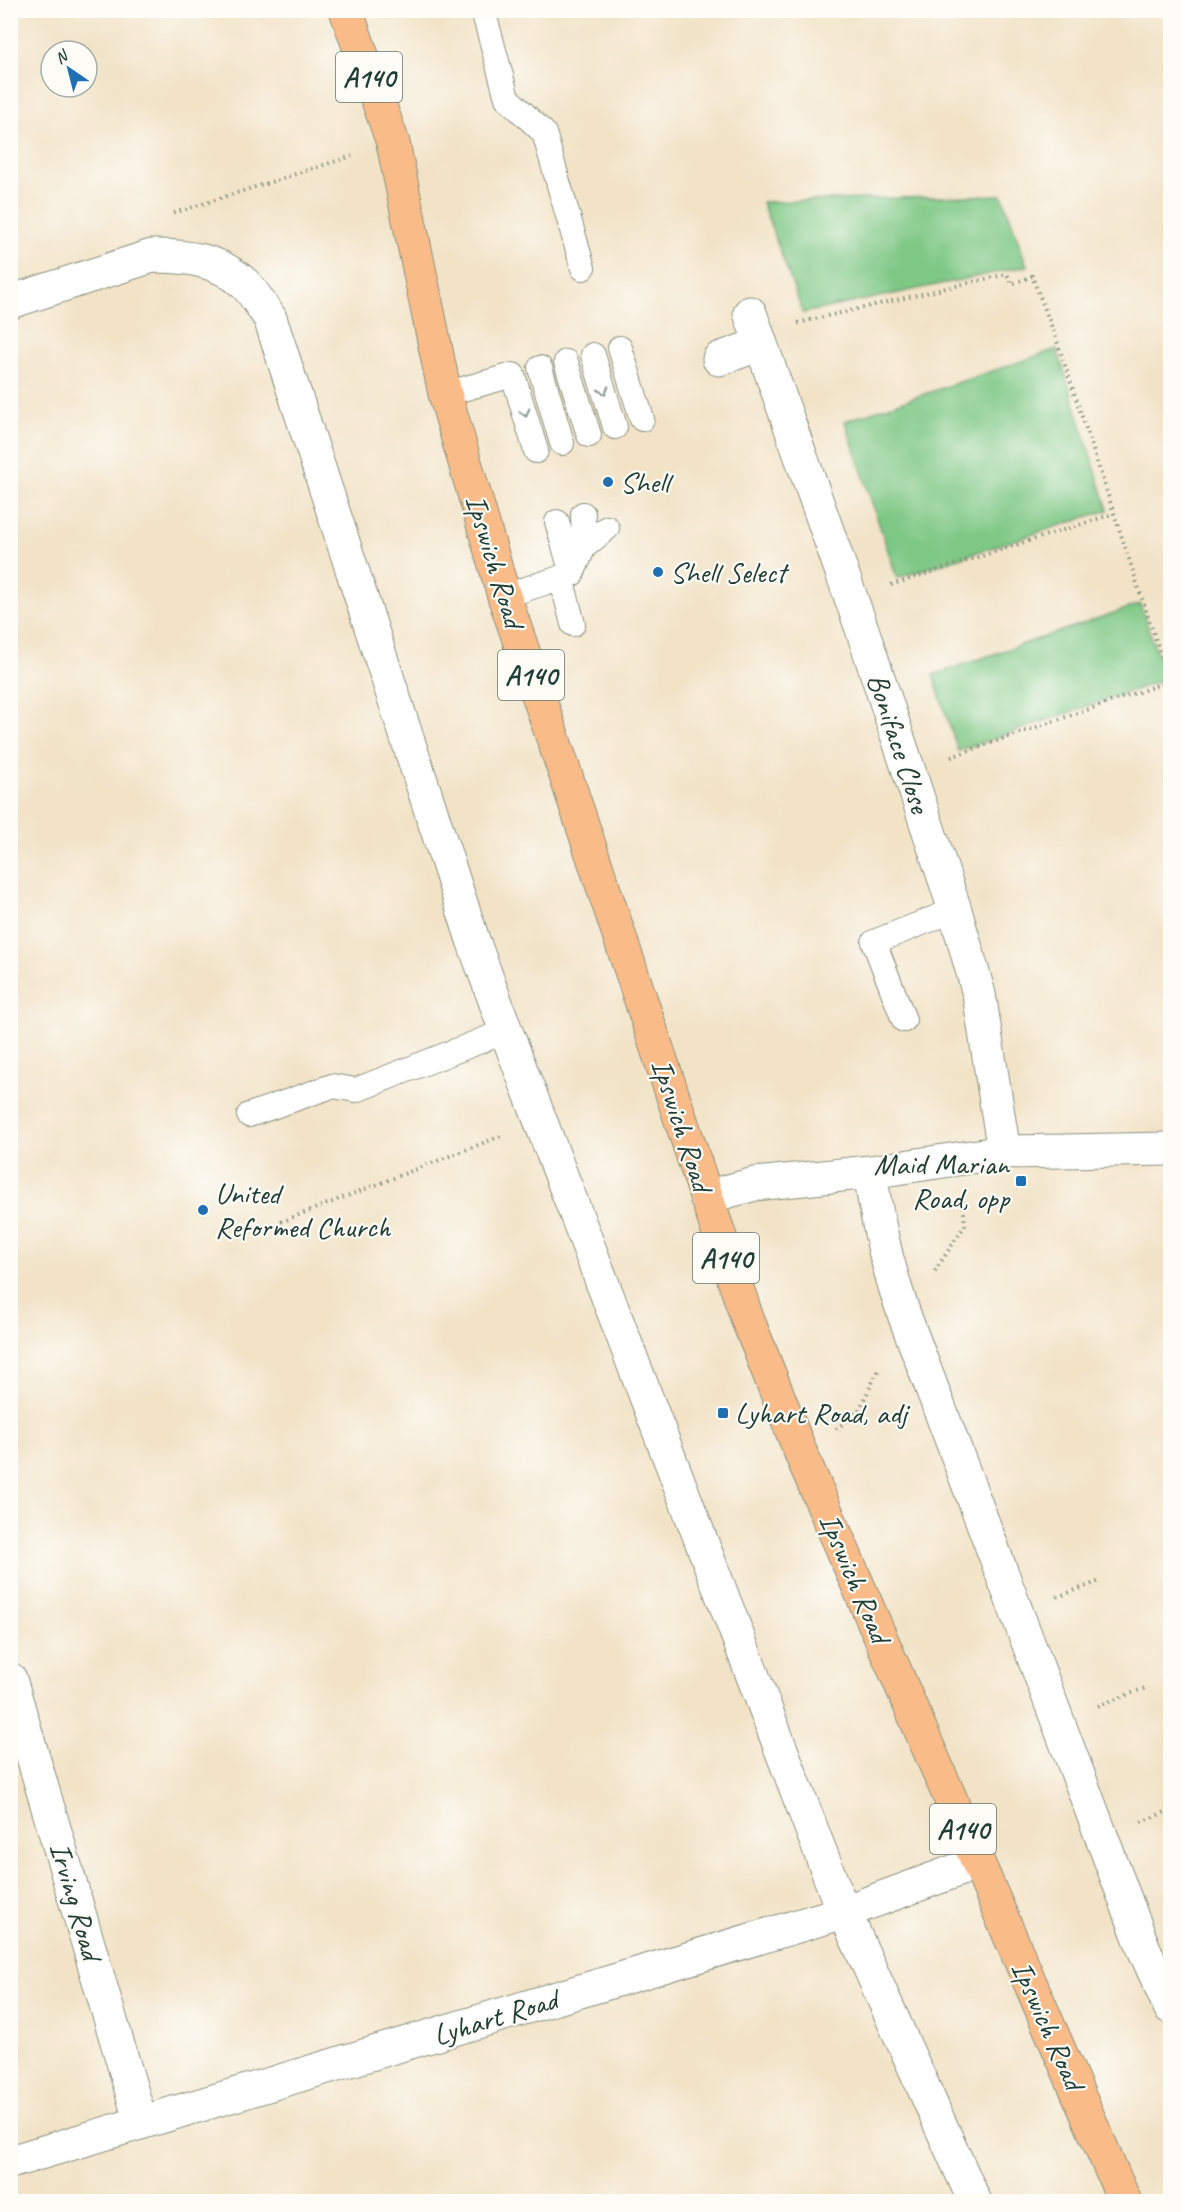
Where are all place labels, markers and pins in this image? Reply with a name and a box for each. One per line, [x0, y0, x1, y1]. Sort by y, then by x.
place label: Shell [620, 463, 674, 501]
marker: Shell [601, 475, 615, 489]
place label: Shell Select [670, 553, 790, 591]
marker: Shell Select [651, 565, 665, 579]
place label: Maid Marian Road, opp [874, 1145, 1011, 1217]
place label: United Reformed Church [215, 1174, 392, 1246]
marker: Maid Marian Road, opp [1014, 1174, 1028, 1188]
marker: United Reformed Church [196, 1203, 210, 1217]
place label: Lyhart Road, adj [735, 1394, 911, 1432]
marker: Lyhart Road, adj [716, 1406, 730, 1420]

